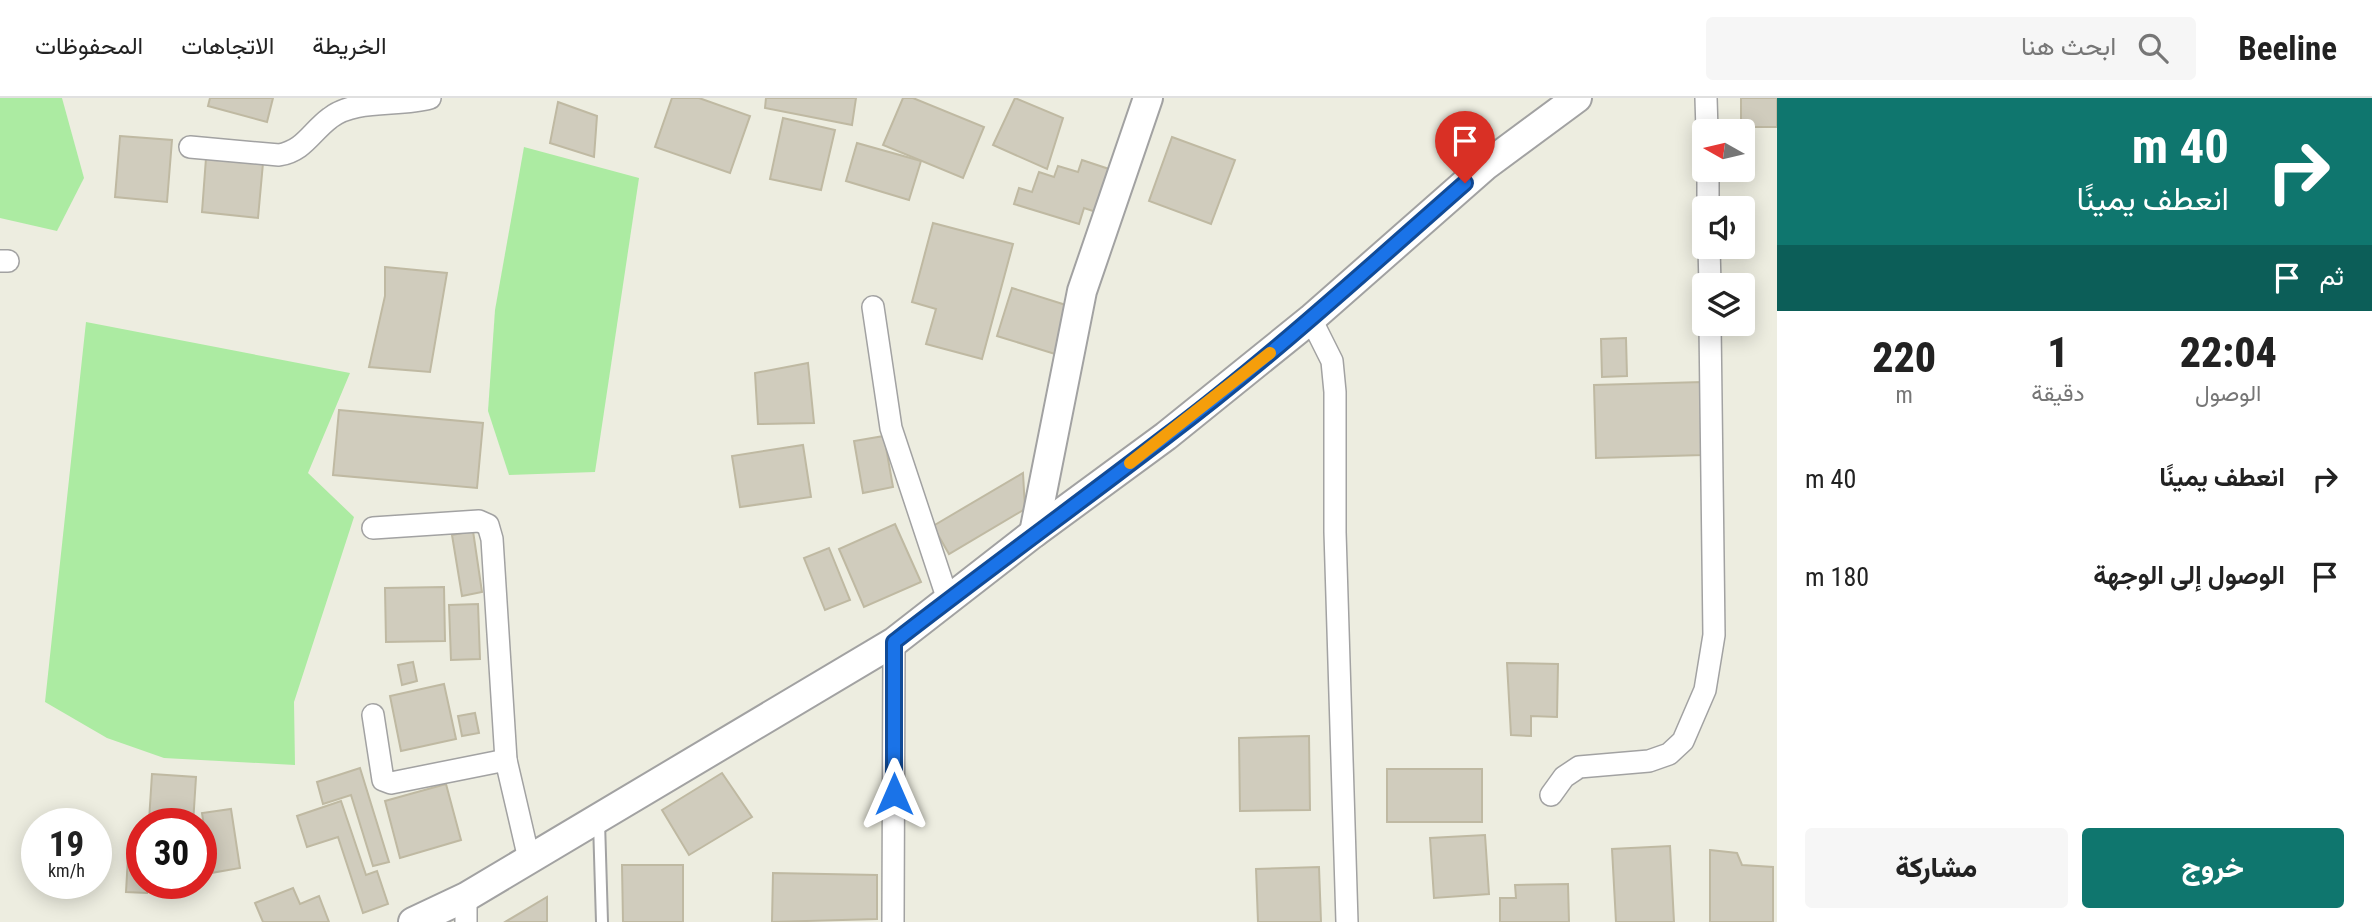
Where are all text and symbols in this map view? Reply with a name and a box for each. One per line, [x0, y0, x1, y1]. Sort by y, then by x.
search box [1706, 17, 2196, 80]
icon: search [2134, 29, 2172, 67]
text: Beeline [2238, 29, 2337, 68]
text: ابحث هنا [2021, 31, 2116, 61]
text: المحفوظات [35, 32, 143, 60]
text: الاتجاهات [181, 32, 274, 60]
text: الخريطة [312, 32, 387, 60]
pin [1435, 111, 1495, 183]
text: 40 m [2132, 118, 2229, 175]
north arrow [1692, 119, 1755, 182]
map controls [1692, 119, 1755, 336]
icon: arrive [1446, 122, 1484, 160]
icon: right [2253, 126, 2344, 217]
text: انعطف يمينًا [2076, 180, 2229, 218]
button: sound [1692, 196, 1755, 259]
icon: arrive [2268, 259, 2306, 297]
text: ثم [2320, 261, 2344, 291]
button: layers [1692, 273, 1755, 336]
text: 1 [2047, 328, 2069, 377]
text: 22:04 [2180, 328, 2277, 377]
text: 220 [1872, 333, 1936, 382]
text: دقيقة [2031, 380, 2085, 407]
text: الوصول [2195, 380, 2261, 407]
text: m [1896, 382, 1913, 409]
icon: right [2306, 460, 2344, 498]
text: انعطف يمينًا [2159, 462, 2285, 492]
text: 40 m [1805, 464, 1856, 494]
icon: arrive [2306, 558, 2344, 596]
text: الوصول إلى الوجهة [2093, 560, 2285, 590]
text: 180 m [1805, 562, 1869, 592]
position arrow [857, 757, 931, 831]
speed limit sign: 30 [126, 808, 217, 899]
text: 19 [49, 824, 84, 865]
button: مشاركة [1805, 828, 2068, 908]
button: خروج [2082, 828, 2344, 908]
text: km/h [48, 860, 85, 881]

